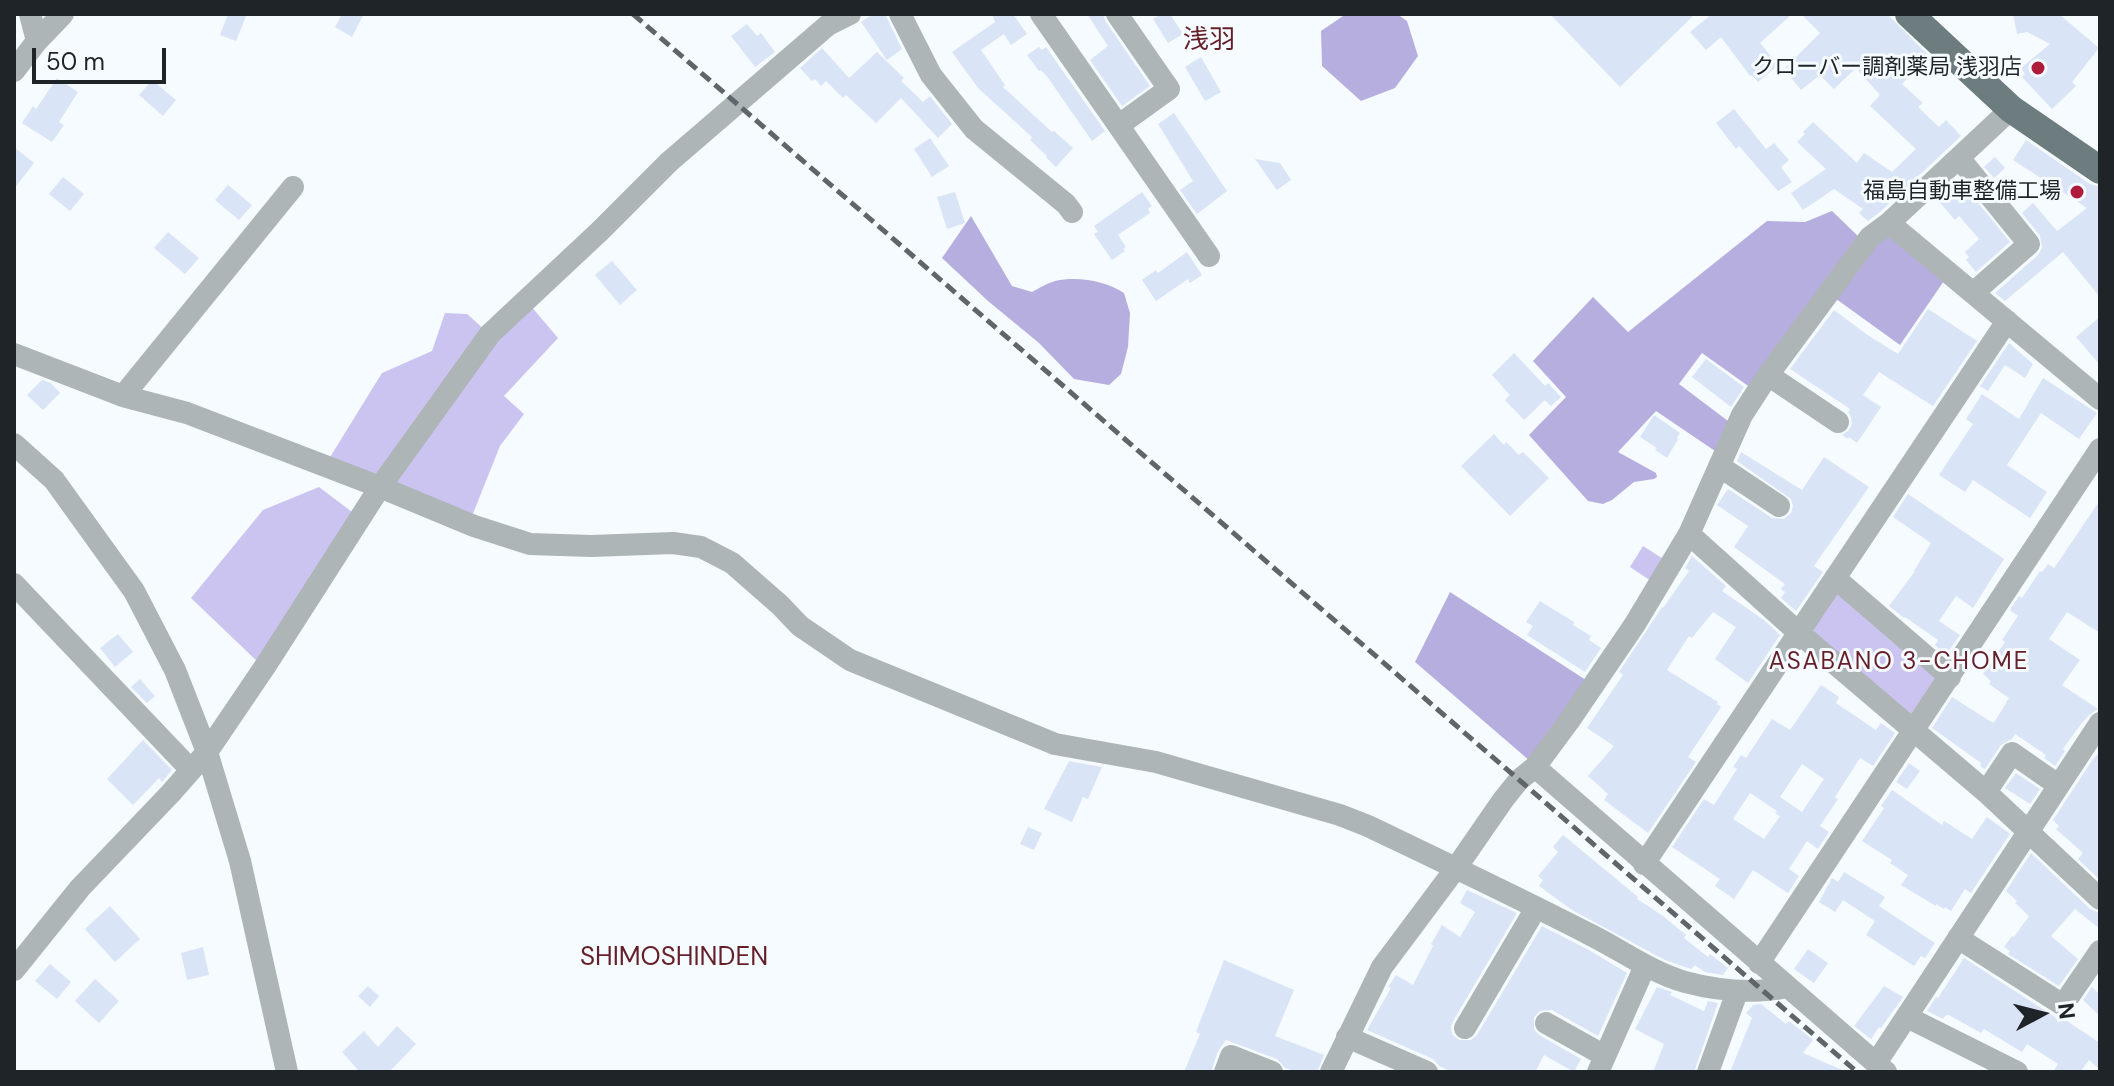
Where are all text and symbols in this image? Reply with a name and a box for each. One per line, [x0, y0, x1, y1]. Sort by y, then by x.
district label: 浅羽 [1183, 25, 1235, 57]
scale bar [36, 32, 170, 82]
text: 50 m [46, 46, 105, 77]
place label: クローバー調剤薬局 浅羽店 [1752, 55, 2022, 81]
marker: クローバー調剤薬局 浅羽店 [2029, 59, 2047, 77]
place label: 福島自動車整備工場 [1863, 179, 2061, 205]
marker: 福島自動車整備工場 [2068, 183, 2086, 201]
district label: ASABANO 3-CHOME [1769, 649, 2029, 677]
district label: SHIMOSHINDEN [568, 942, 780, 974]
north arrow [2002, 974, 2082, 1054]
text: N [2051, 1001, 2082, 1021]

